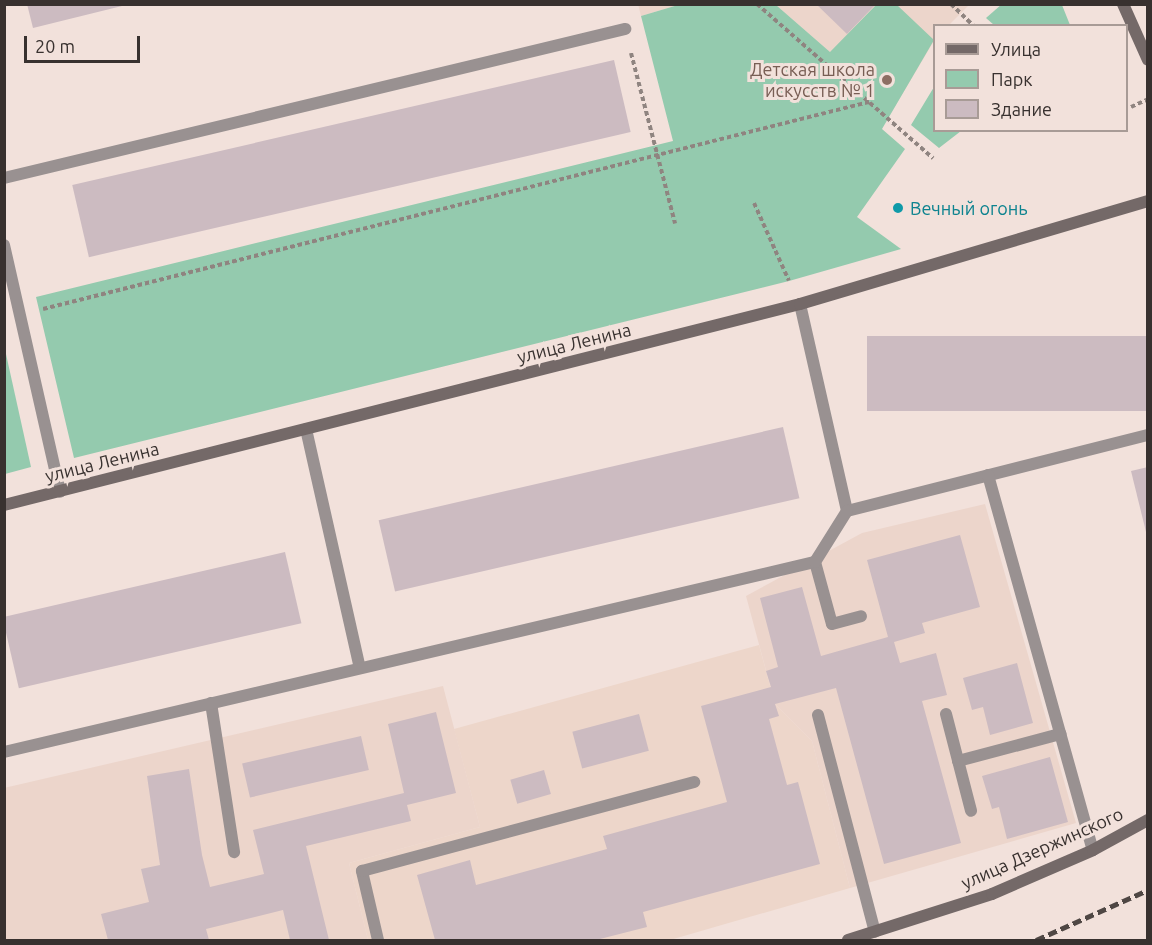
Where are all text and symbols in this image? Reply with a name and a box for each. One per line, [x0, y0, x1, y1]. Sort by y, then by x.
scale bar [27, 24, 142, 62]
legend [933, 24, 1128, 132]
text: 20 m [35, 36, 75, 56]
text: Улица [991, 39, 1041, 59]
place label: Детская школа искусств № 1 [750, 59, 875, 101]
text: Парк [991, 69, 1032, 89]
marker: Детская школа искусств № 1 [880, 73, 894, 87]
text: Здание [991, 99, 1052, 119]
place label: Вечный огонь [910, 197, 1028, 219]
marker: Вечный огонь [891, 201, 905, 215]
street label: улица Ленина [515, 318, 633, 368]
street label: улица Ленина [43, 437, 161, 487]
street label: улица Дзержинского [958, 803, 1126, 893]

